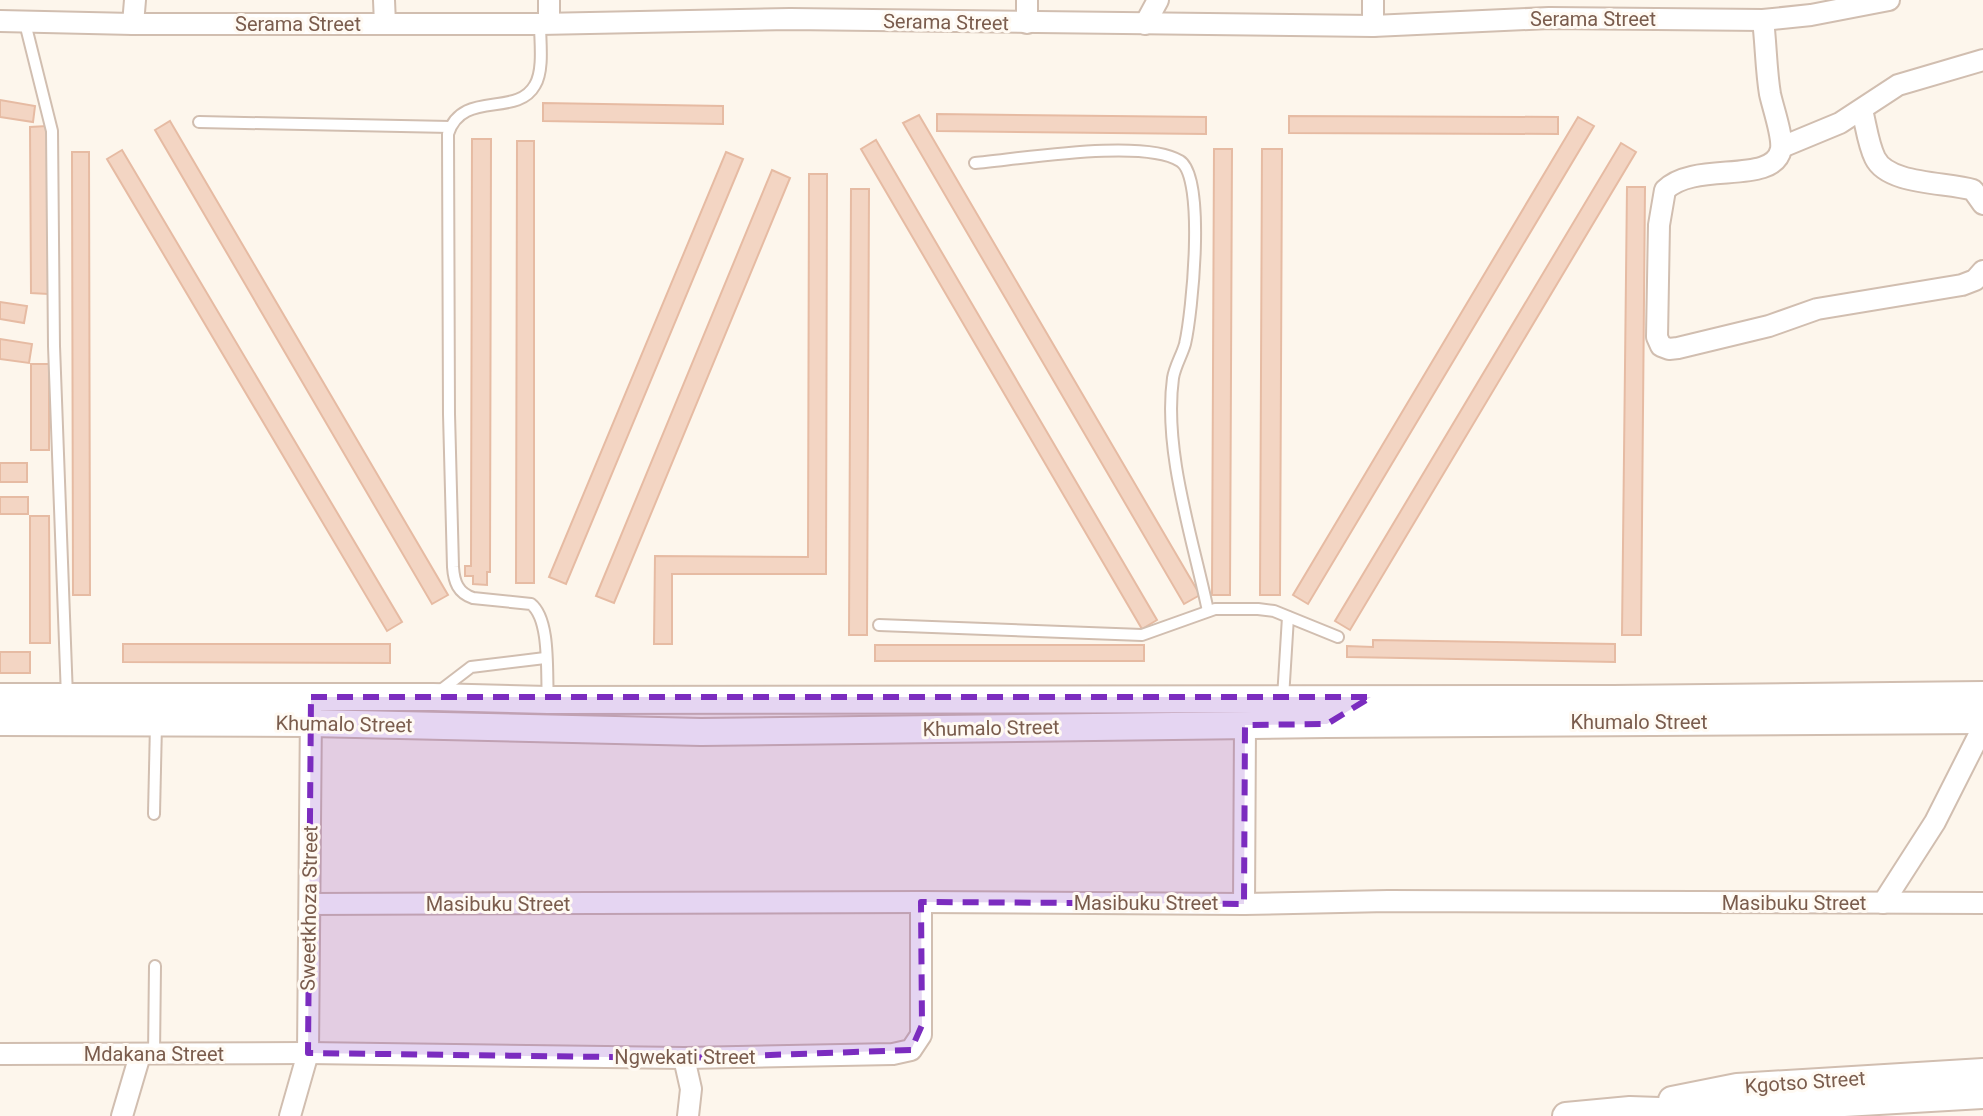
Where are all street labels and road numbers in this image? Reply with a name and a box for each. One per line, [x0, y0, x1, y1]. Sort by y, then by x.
street label: Serama Street [1530, 7, 1656, 31]
street label: Serama Street [883, 9, 1009, 35]
street label: Serama Street [235, 12, 361, 36]
street label: Khumalo Street [1570, 710, 1708, 734]
street label: Khumalo Street [275, 711, 413, 737]
street label: Khumalo Street [922, 715, 1060, 741]
street label: Sweetkhoza Street [296, 825, 322, 991]
street label: Masibuku Street [1074, 891, 1218, 915]
street label: Masibuku Street [1722, 891, 1866, 915]
street label: Masibuku Street [426, 892, 570, 916]
street label: Mdakana Street [84, 1042, 224, 1066]
street label: Ngwekati Street [614, 1045, 756, 1069]
street label: Kgotso Street [1744, 1066, 1866, 1098]

